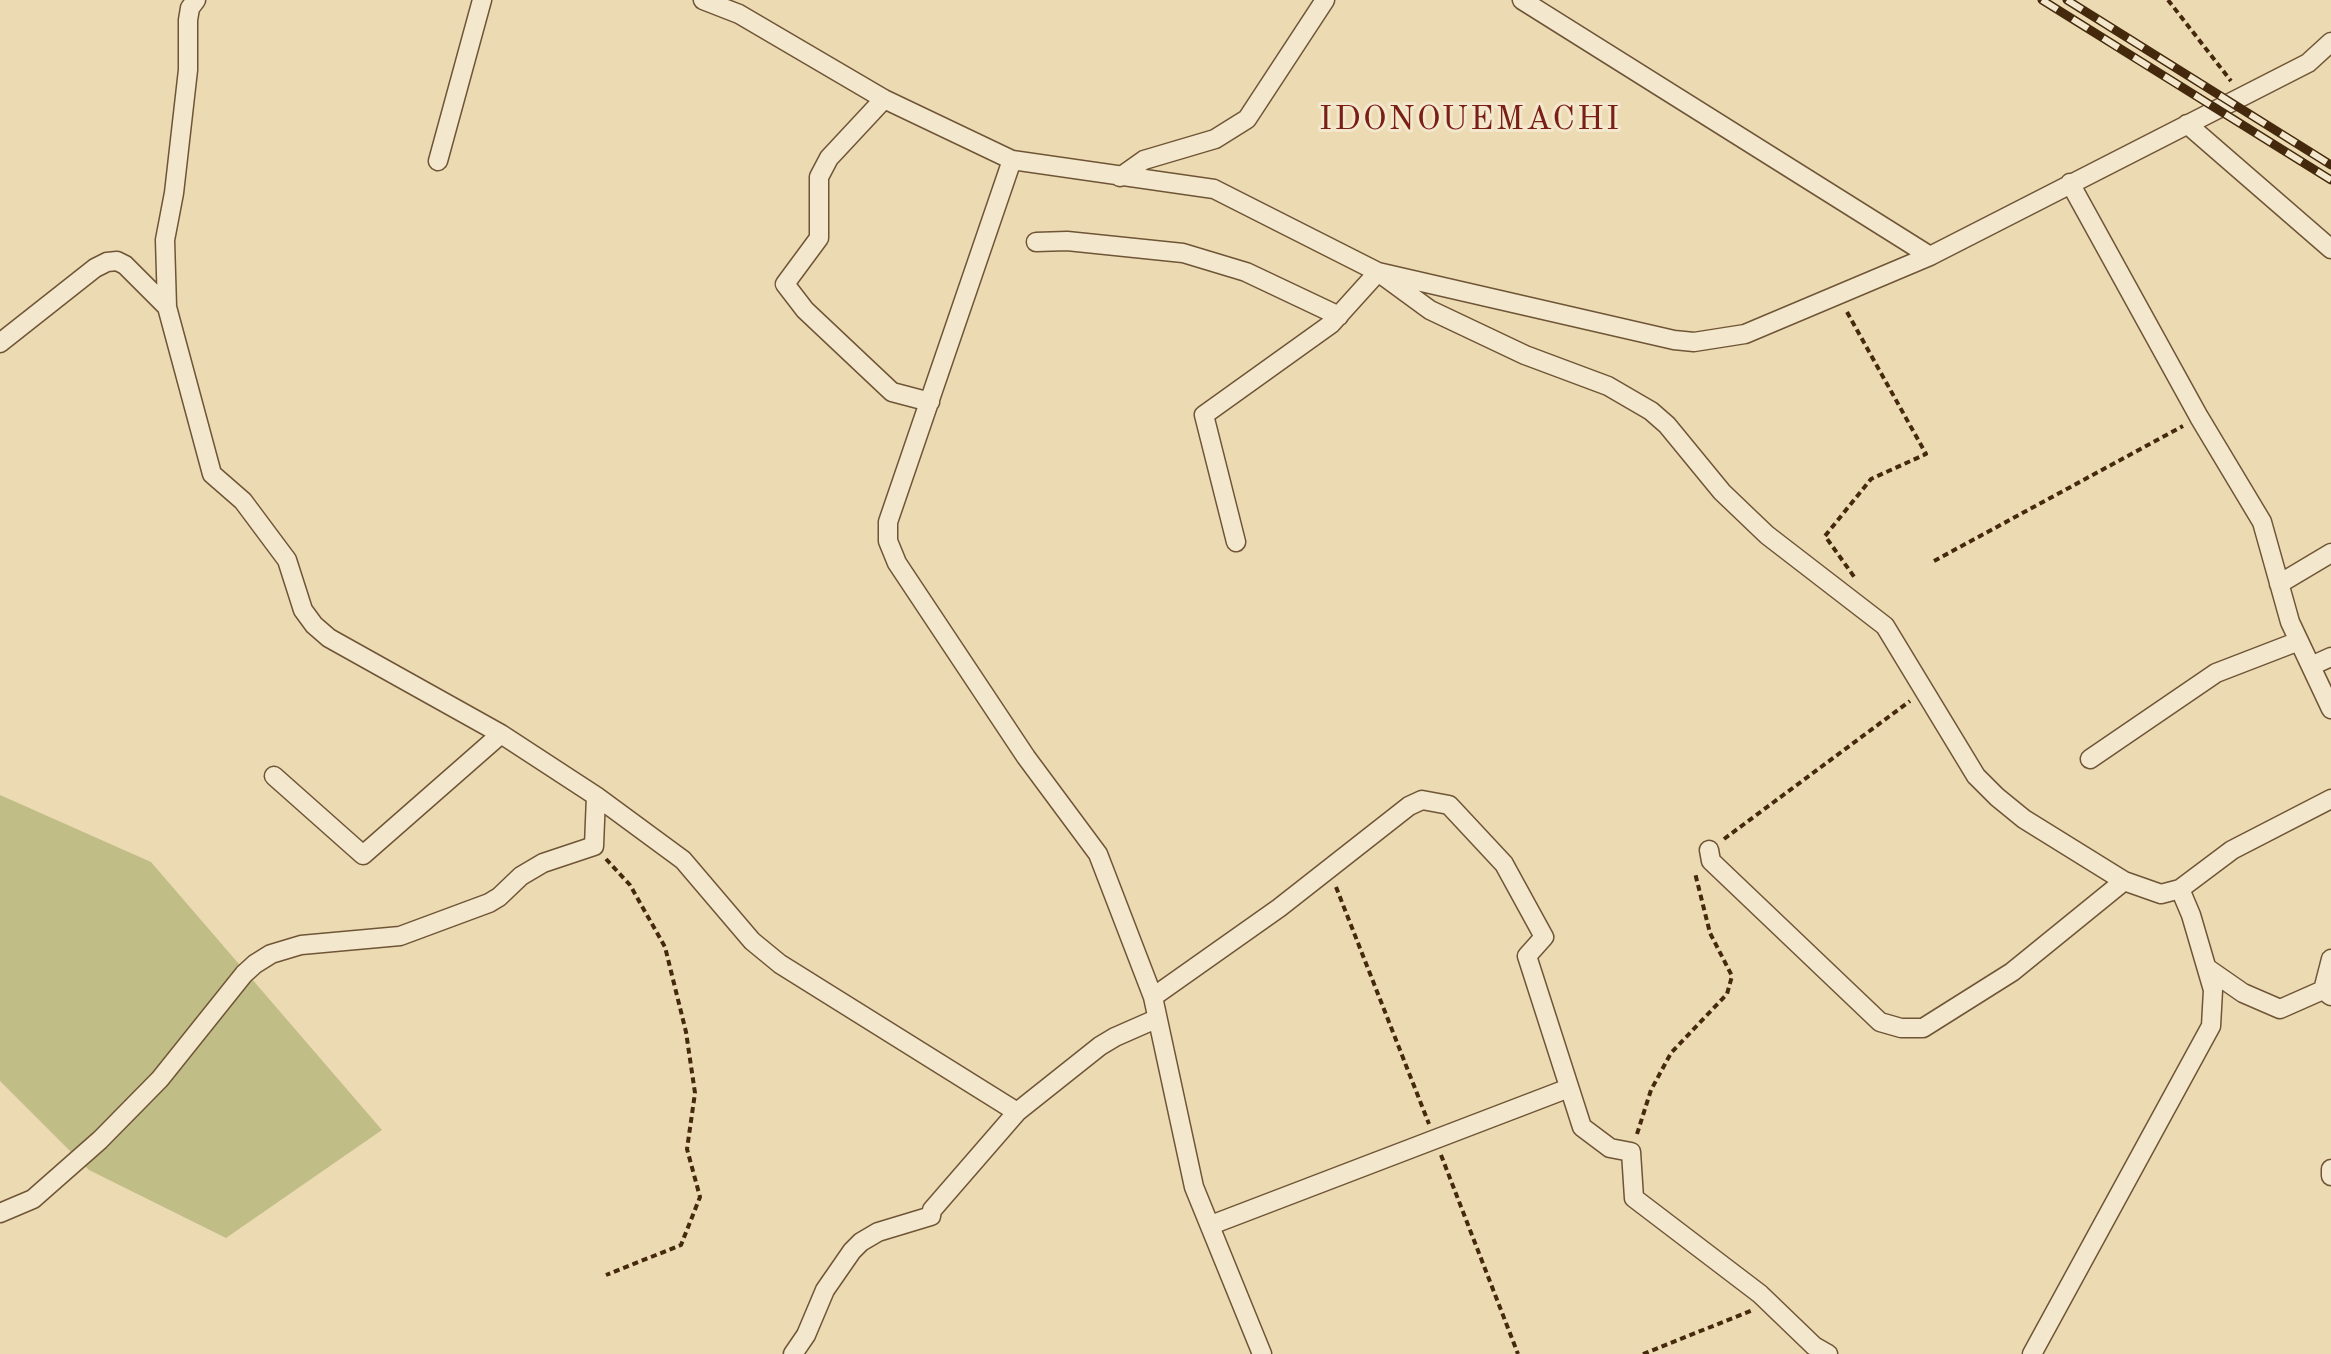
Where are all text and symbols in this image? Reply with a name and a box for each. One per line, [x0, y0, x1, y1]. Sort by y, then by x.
district label: IDONOUEMACHI [1319, 100, 1621, 140]

